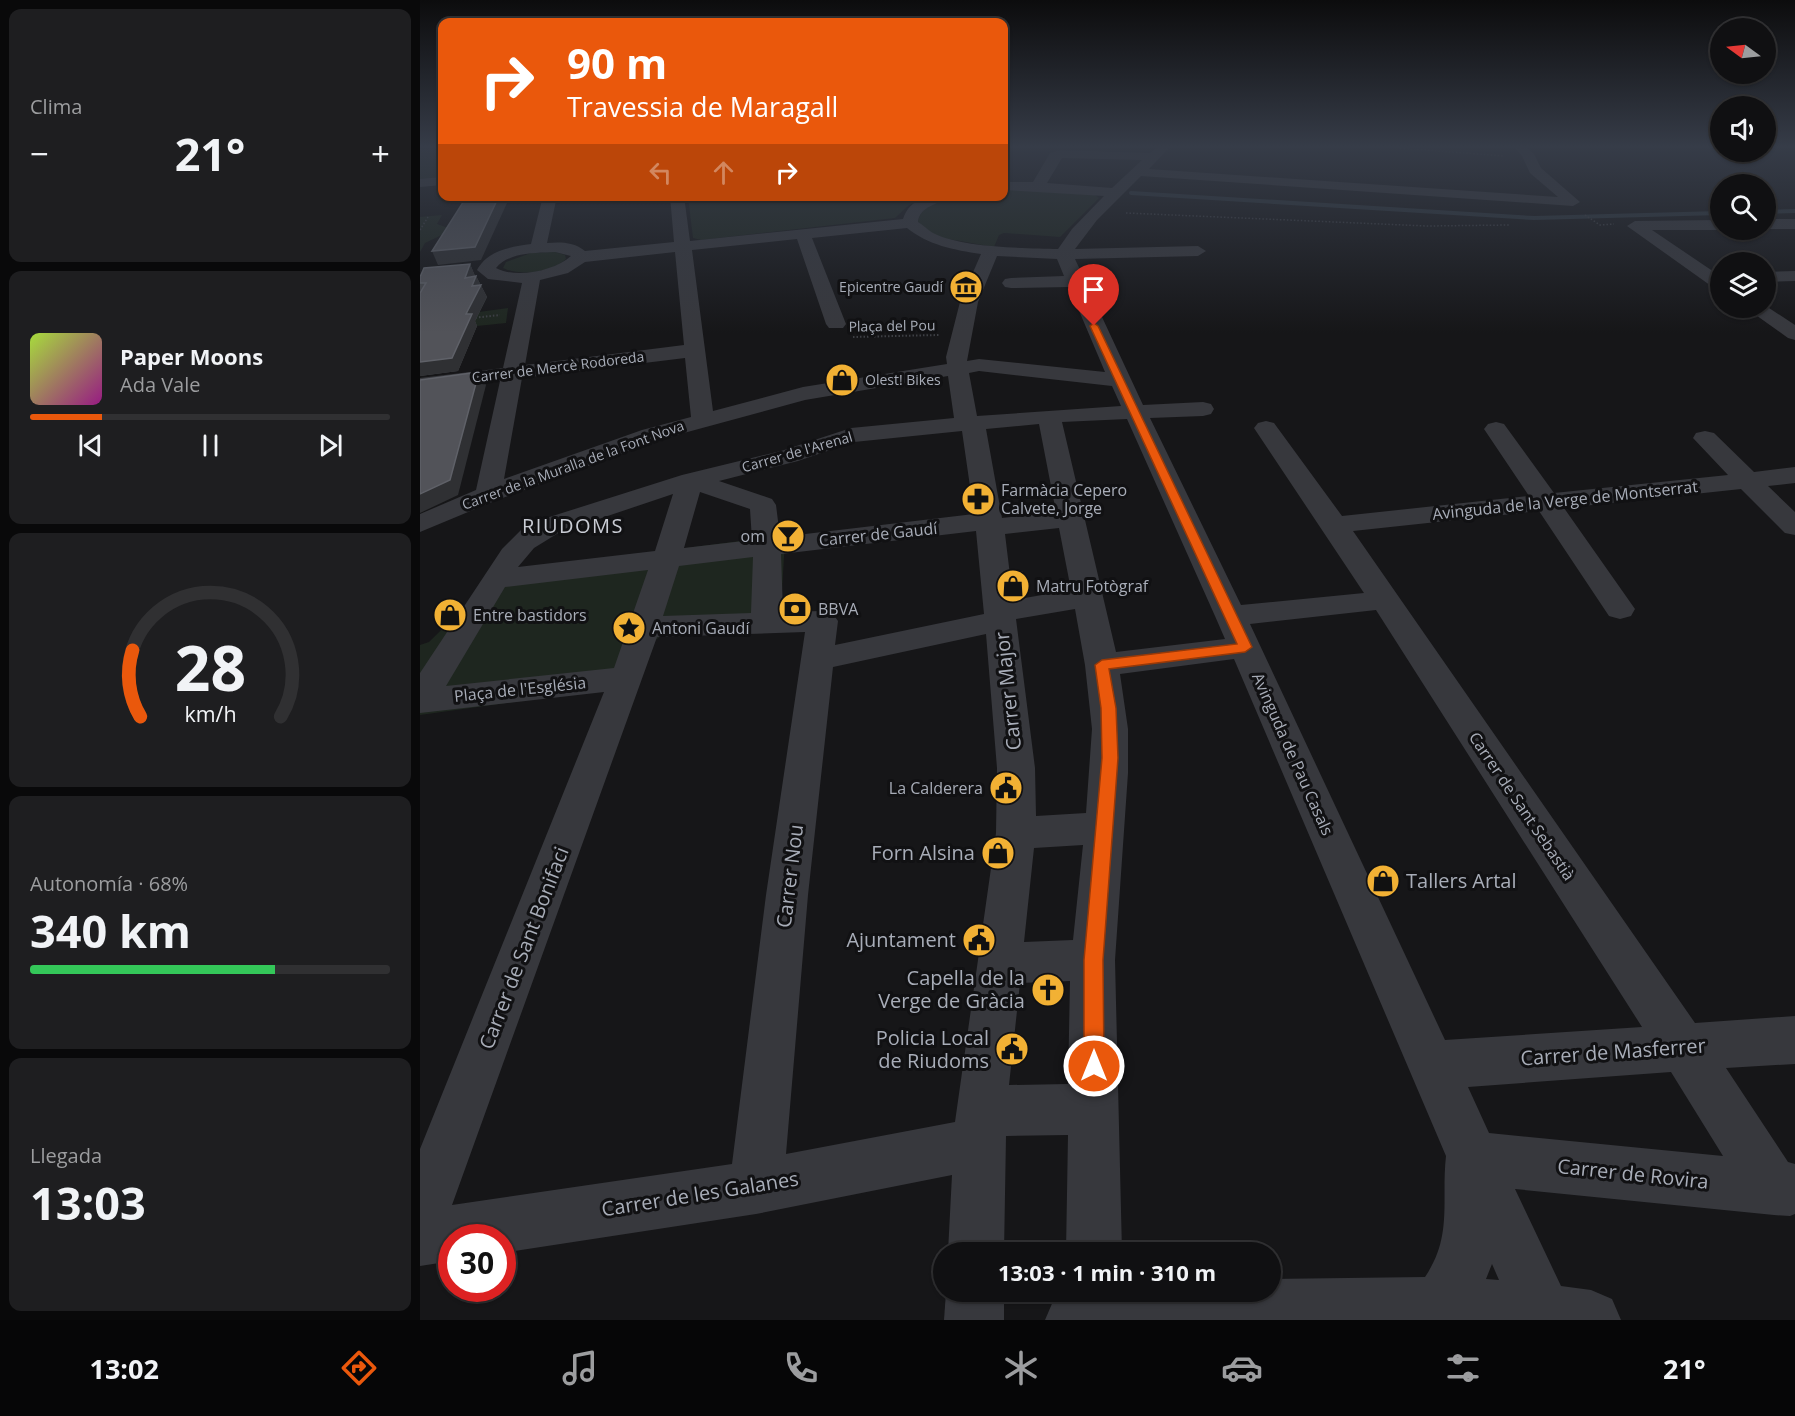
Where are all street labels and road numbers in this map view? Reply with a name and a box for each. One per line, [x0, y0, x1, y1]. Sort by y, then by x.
street label: Plaça del Pou [848, 315, 936, 336]
street label: Carrer de Mercè Rodoreda [471, 346, 645, 387]
street label: Carrer de la Muralla de la Font Nova [459, 415, 687, 514]
street label: Carrer de l'Arenal [739, 427, 854, 476]
street label: Avinguda de la Verge de Montserrat [1431, 475, 1699, 525]
street label: Carrer de Gaudí [818, 517, 939, 551]
street label: Carrer Major [988, 630, 1027, 752]
street label: Avinguda de Pau Casals [1247, 669, 1339, 839]
street label: Plaça de l'Església [453, 671, 587, 707]
street label: Carrer de Sant Sebastià [1464, 727, 1580, 885]
street label: Carrer Nou [770, 823, 809, 929]
street label: Carrer de Sant Bonifaci [472, 843, 575, 1053]
street label: Carrer de Masferrer [1519, 1032, 1707, 1071]
street label: Carrer de Rovira [1556, 1152, 1710, 1195]
street label: Carrer de les Galanes [599, 1165, 800, 1222]

